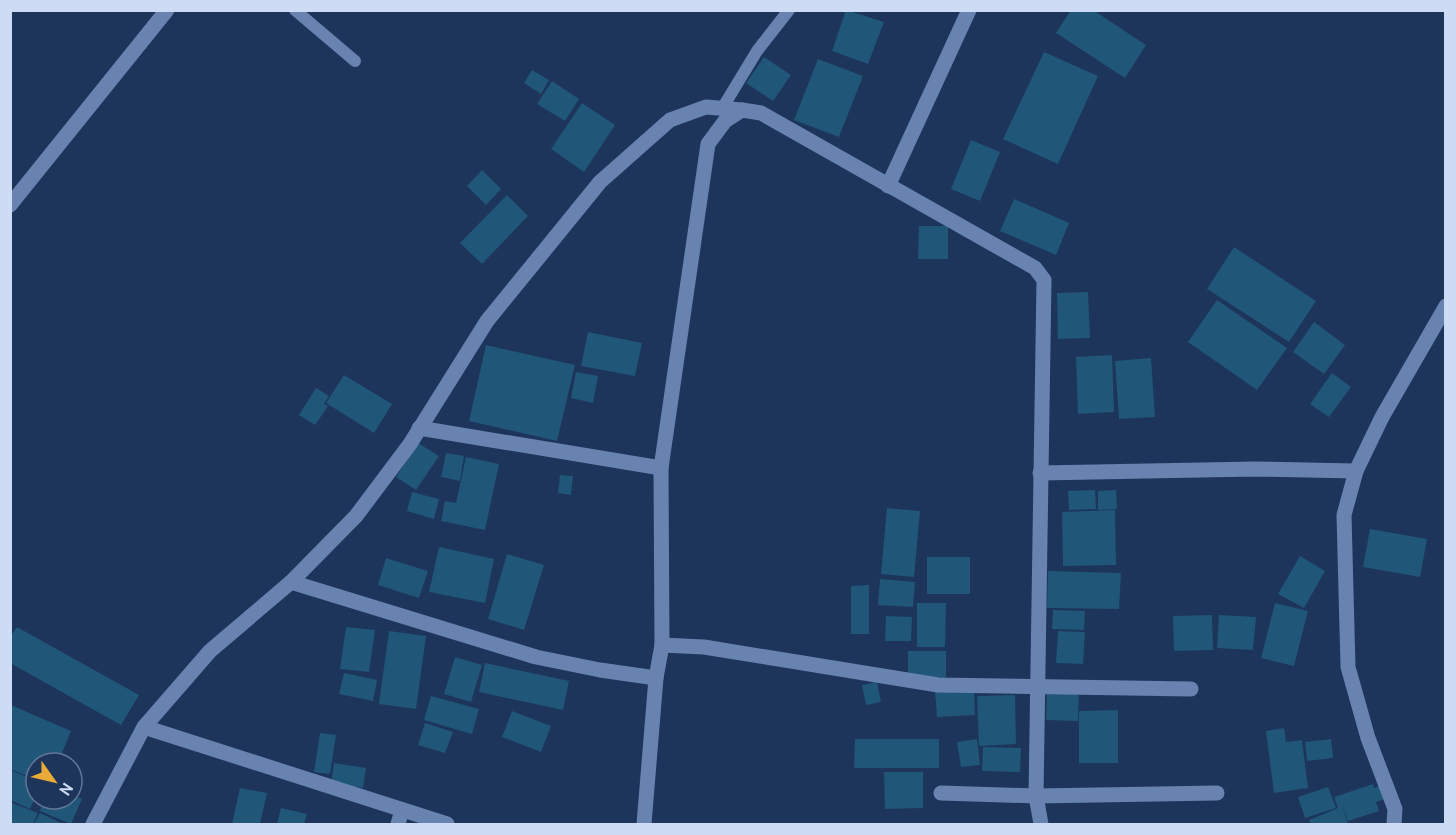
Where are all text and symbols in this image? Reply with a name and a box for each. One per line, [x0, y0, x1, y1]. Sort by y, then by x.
north arrow [24, 751, 84, 811]
text: N [55, 779, 78, 799]

